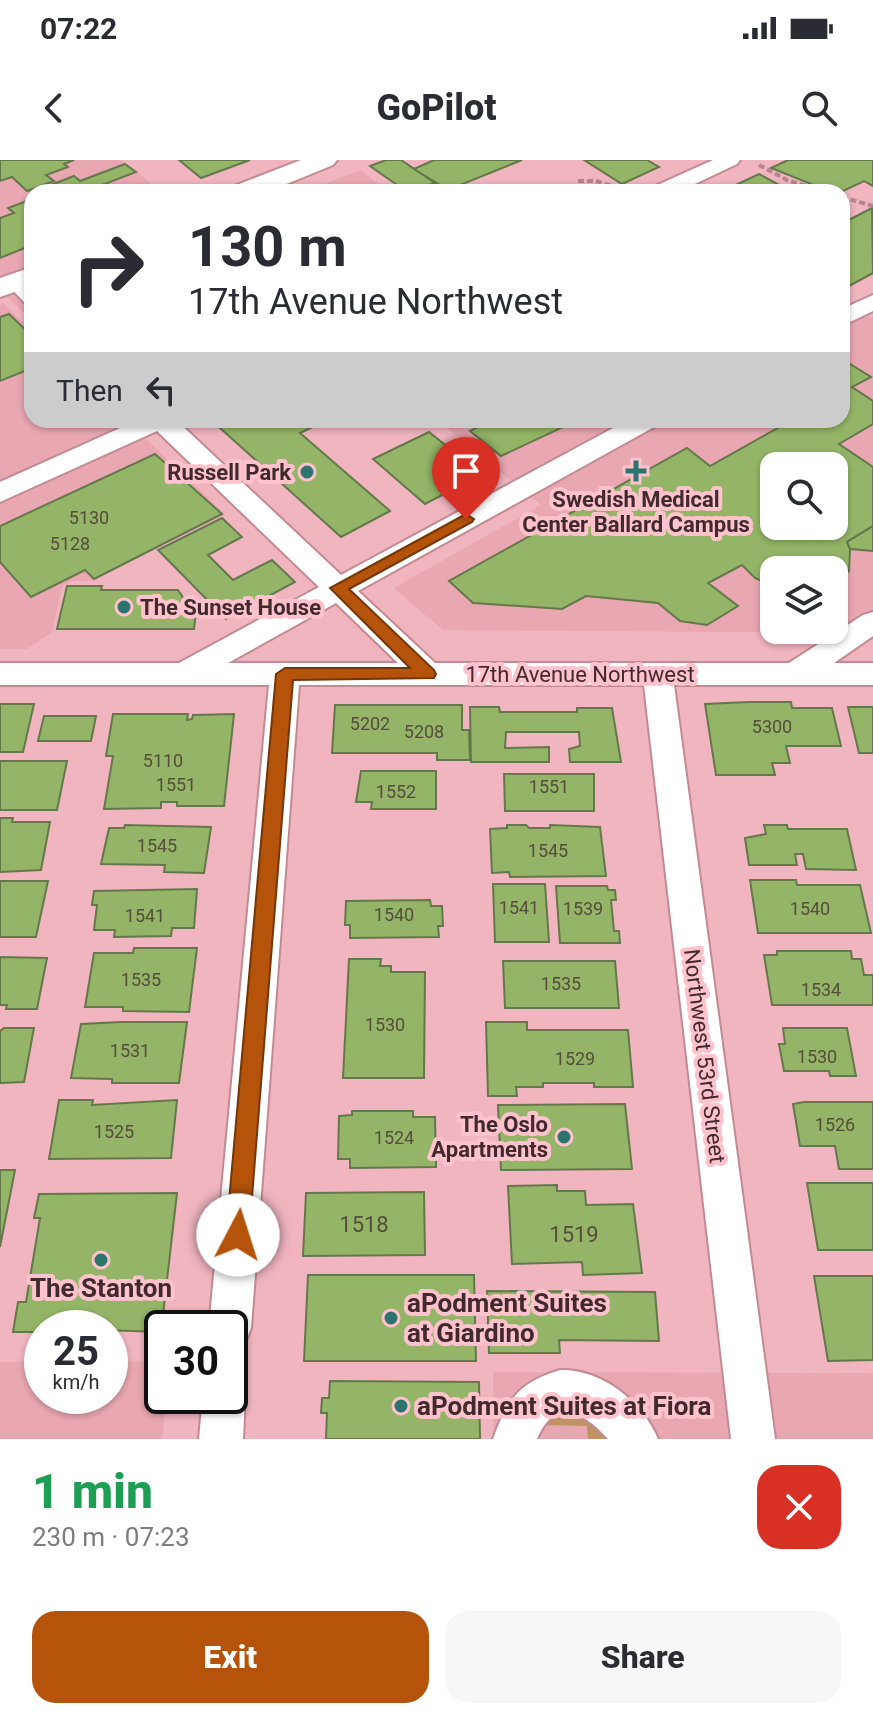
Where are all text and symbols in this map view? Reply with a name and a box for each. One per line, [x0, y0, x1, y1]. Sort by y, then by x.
text: 07:22 [40, 11, 117, 46]
icon: back [32, 86, 76, 130]
icon: search [797, 86, 841, 130]
text: GoPilot [376, 87, 497, 129]
text: 130 m [188, 214, 347, 280]
icon: right [56, 216, 160, 320]
text: 17th Avenue Northwest [188, 281, 563, 323]
icon: left [139, 368, 183, 412]
text: Then [56, 373, 123, 408]
pin [432, 437, 500, 519]
icon: arrive [444, 449, 488, 493]
map controls [760, 452, 848, 644]
button: search [760, 452, 848, 540]
place label: Russell Park [167, 460, 291, 485]
marker: Swedish Medical Center Ballard Campus [625, 460, 647, 482]
marker: Russell Park [298, 463, 316, 481]
place label: Swedish Medical Center Ballard Campus [522, 487, 750, 537]
house number: 5130 [69, 507, 109, 528]
house number: 5128 [50, 533, 90, 554]
button: layers [760, 556, 848, 644]
place label: The Sunset House [140, 595, 321, 620]
marker: The Sunset House [115, 598, 133, 616]
street label: 17th Avenue Northwest [465, 662, 695, 687]
house number: 5202 [350, 713, 390, 734]
house number: 5300 [752, 716, 792, 737]
house number: 5208 [404, 721, 444, 742]
house number: 5110 [143, 750, 183, 771]
house number: 1551 [156, 774, 196, 795]
house number: 1551 [529, 776, 569, 797]
house number: 1552 [376, 781, 416, 802]
house number: 1545 [137, 835, 177, 856]
house number: 1545 [528, 840, 568, 861]
house number: 1541 [499, 897, 539, 918]
house number: 1539 [563, 898, 603, 919]
house number: 1540 [790, 898, 830, 919]
house number: 1540 [374, 904, 414, 925]
house number: 1541 [125, 905, 165, 926]
street label: Northwest 53rd Street [679, 948, 730, 1165]
house number: 1535 [121, 969, 161, 990]
house number: 1535 [541, 973, 581, 994]
house number: 1534 [801, 979, 841, 1000]
house number: 1530 [365, 1014, 405, 1035]
house number: 1531 [110, 1040, 150, 1061]
house number: 1530 [797, 1046, 837, 1067]
house number: 1529 [555, 1048, 595, 1069]
place label: The Oslo Apartments [431, 1112, 548, 1162]
house number: 1526 [815, 1114, 855, 1135]
house number: 1525 [94, 1121, 134, 1142]
house number: 1524 [374, 1127, 414, 1148]
marker: The Oslo Apartments [555, 1128, 573, 1146]
position arrow [196, 1193, 280, 1277]
house number: 1518 [339, 1212, 389, 1237]
house number: 1519 [549, 1222, 599, 1247]
marker: The Stanton [92, 1251, 110, 1269]
place label: The Stanton [30, 1273, 172, 1303]
place label: aPodment Suites at Giardino [407, 1288, 607, 1348]
marker: aPodment Suites at Giardino [382, 1309, 400, 1327]
speed limit sign: 30 [144, 1310, 248, 1414]
text: 25 [53, 1328, 99, 1375]
text: km/h [53, 1370, 99, 1394]
place label: aPodment Suites at Fiora [417, 1391, 711, 1421]
marker: aPodment Suites at Fiora [392, 1397, 410, 1415]
text: 1 min [32, 1463, 153, 1520]
button: close [757, 1465, 841, 1549]
text: 230 m · 07:23 [32, 1522, 190, 1552]
button: Exit [32, 1611, 429, 1703]
button: Share [445, 1611, 841, 1703]

